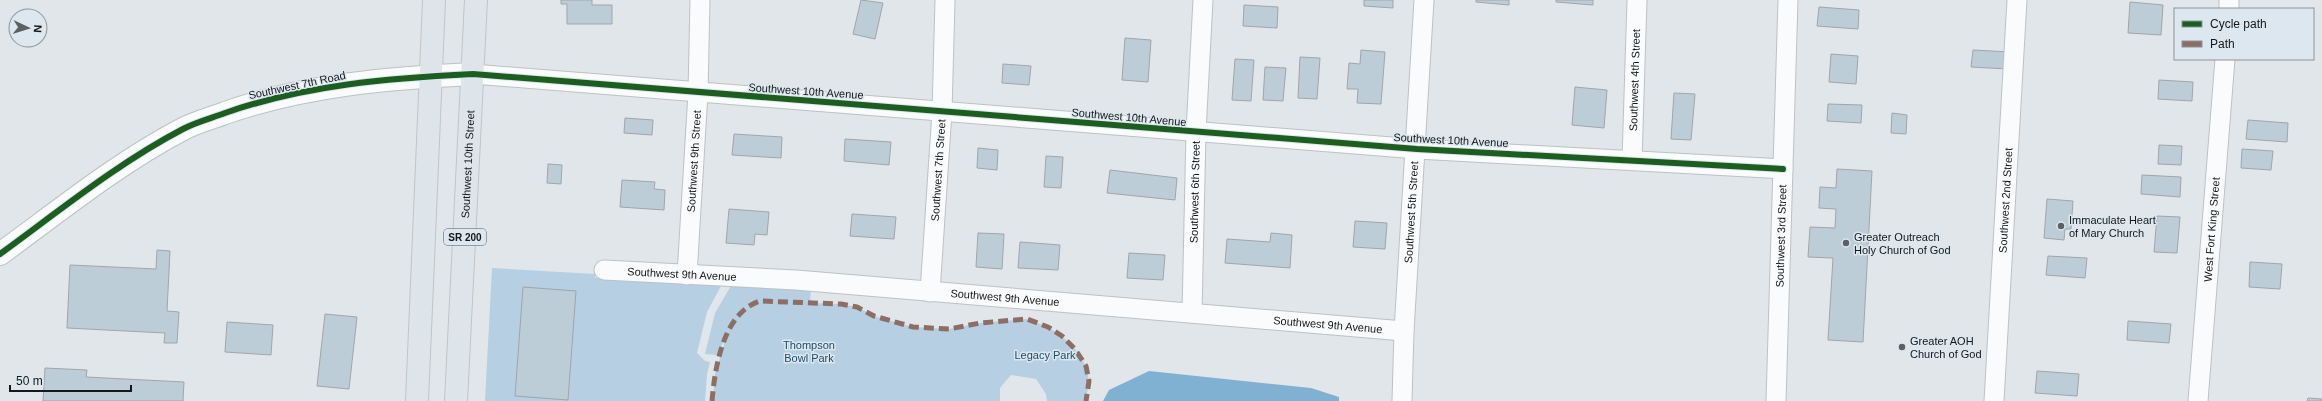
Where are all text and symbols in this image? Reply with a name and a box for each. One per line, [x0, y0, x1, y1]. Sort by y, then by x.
north arrow [8, 8, 48, 48]
legend [2174, 8, 2314, 60]
text: Cycle path [2210, 17, 2267, 31]
text: N [32, 24, 44, 33]
street label: Southwest 4th Street [1627, 29, 1642, 131]
text: Path [2210, 37, 2235, 51]
street label: Southwest 7th Road [247, 69, 347, 101]
street label: Southwest 10th Avenue [748, 81, 864, 101]
street label: Southwest 10th Avenue [1071, 106, 1187, 128]
street label: Southwest 10th Street [459, 110, 476, 219]
street label: Southwest 9th Street [685, 110, 703, 213]
street label: Southwest 7th Street [929, 119, 948, 222]
street label: Southwest 10th Avenue [1393, 131, 1509, 149]
street label: Southwest 6th Street [1188, 141, 1202, 243]
street label: Southwest 2nd Street [1997, 147, 2015, 253]
street label: Southwest 5th Street [1402, 161, 1420, 264]
street label: West Fort King Street [2201, 177, 2222, 282]
street label: Southwest 3rd Street [1773, 184, 1788, 288]
place label: Immaculate Heart of Mary Church [2069, 214, 2156, 239]
marker: Immaculate Heart of Mary Church [2056, 221, 2066, 231]
road number: SR 200 [444, 229, 486, 245]
place label: Greater Outreach Holy Church of God [1854, 231, 1951, 256]
marker: Greater Outreach Holy Church of God [1841, 238, 1851, 248]
street label: Southwest 9th Avenue [627, 265, 737, 283]
street label: Southwest 9th Avenue [950, 287, 1060, 308]
street label: Southwest 9th Avenue [1273, 314, 1383, 335]
place label: Greater AOH Church of God [1910, 335, 1982, 360]
park label: Thompson Bowl Park [783, 339, 835, 364]
marker: Greater AOH Church of God [1897, 342, 1907, 352]
park label: Legacy Park [1014, 349, 1076, 361]
scale bar [10, 367, 131, 393]
text: 50 m [16, 374, 43, 388]

